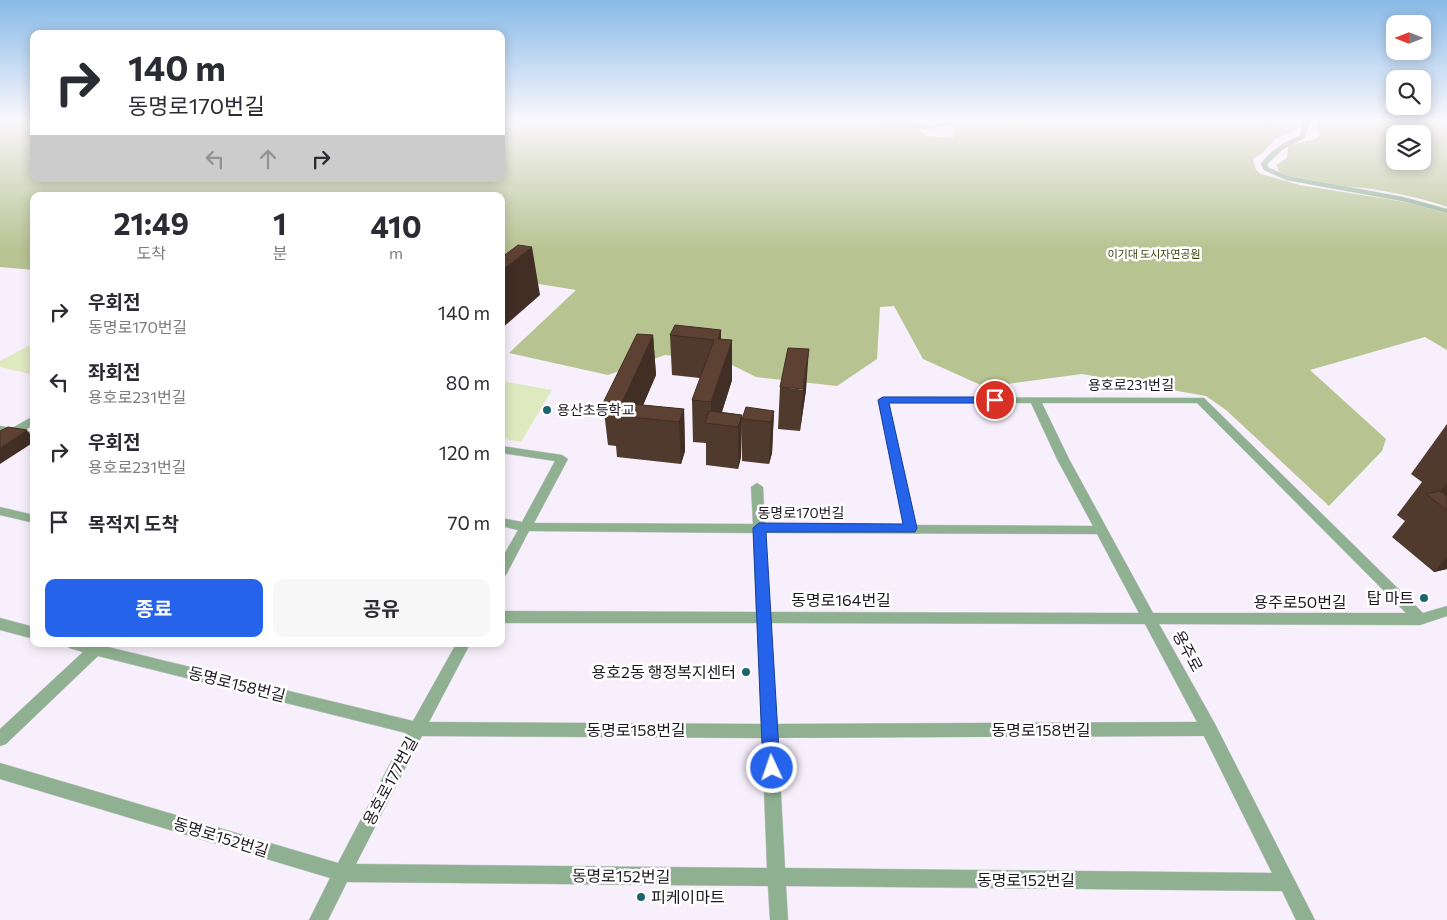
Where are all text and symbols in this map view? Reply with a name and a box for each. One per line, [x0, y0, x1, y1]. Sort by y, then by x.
north arrow [1386, 15, 1431, 60]
map controls [1386, 15, 1431, 170]
text: 140 m [128, 45, 226, 88]
icon: right [45, 50, 110, 115]
button: search [1386, 70, 1431, 115]
text: 동명로170번길 [128, 92, 265, 119]
button: layers [1386, 125, 1431, 170]
icon: left [201, 145, 229, 173]
icon: ahead [254, 145, 282, 173]
icon: right [307, 145, 335, 173]
text: 21:49 [113, 204, 189, 241]
text: 1 [273, 204, 287, 241]
text: 410 [371, 207, 422, 244]
text: 도착 [136, 243, 166, 262]
text: 분 [272, 243, 287, 262]
text: m [389, 243, 403, 262]
park label: 이기대 도시자연공원 [1107, 247, 1201, 260]
text: 우회전 [88, 290, 140, 313]
icon: right [45, 298, 73, 326]
text: 140 m [438, 301, 490, 324]
text: 동명로170번길 [88, 317, 187, 336]
text: 좌회전 [88, 360, 140, 383]
icon: left [45, 368, 73, 396]
text: 80 m [446, 371, 490, 394]
street label: 용호로231번길 [1088, 376, 1174, 393]
pin [974, 379, 1016, 421]
icon: arrive [981, 386, 1009, 414]
text: 용호로231번길 [88, 387, 186, 406]
place label: 용산초등학교 [557, 401, 634, 418]
marker: 용산초등학교 [541, 404, 553, 416]
text: 우회전 [88, 430, 140, 453]
icon: right [45, 438, 73, 466]
text: 120 m [439, 441, 490, 464]
text: 용호로231번길 [88, 457, 186, 476]
street label: 동명로170번길 [758, 504, 844, 521]
icon: arrive [45, 508, 73, 536]
text: 70 m [447, 511, 490, 534]
text: 목적지 도착 [88, 512, 179, 535]
button: 종료 [45, 579, 263, 637]
button: 공유 [273, 579, 490, 637]
place label: 탑 마트 [1367, 588, 1414, 607]
street label: 동명로164번길 [791, 590, 891, 609]
street label: 용주로50번길 [1253, 592, 1347, 611]
marker: 탑 마트 [1418, 592, 1430, 604]
street label: 용주로 [1170, 627, 1207, 675]
street label: 동명로158번길 [187, 662, 288, 705]
place label: 용호2동 행정복지센터 [592, 662, 736, 681]
marker: 용호2동 행정복지센터 [740, 666, 752, 678]
street label: 동명로158번길 [586, 720, 686, 739]
street label: 동명로158번길 [991, 720, 1091, 739]
street label: 용호로177번길 [358, 733, 421, 828]
position arrow [745, 741, 797, 793]
street label: 동명로152번길 [171, 813, 271, 860]
street label: 동명로152번길 [572, 865, 670, 886]
street label: 동명로152번길 [977, 870, 1075, 889]
place label: 피케이마트 [651, 887, 725, 906]
marker: 피케이마트 [635, 891, 647, 903]

